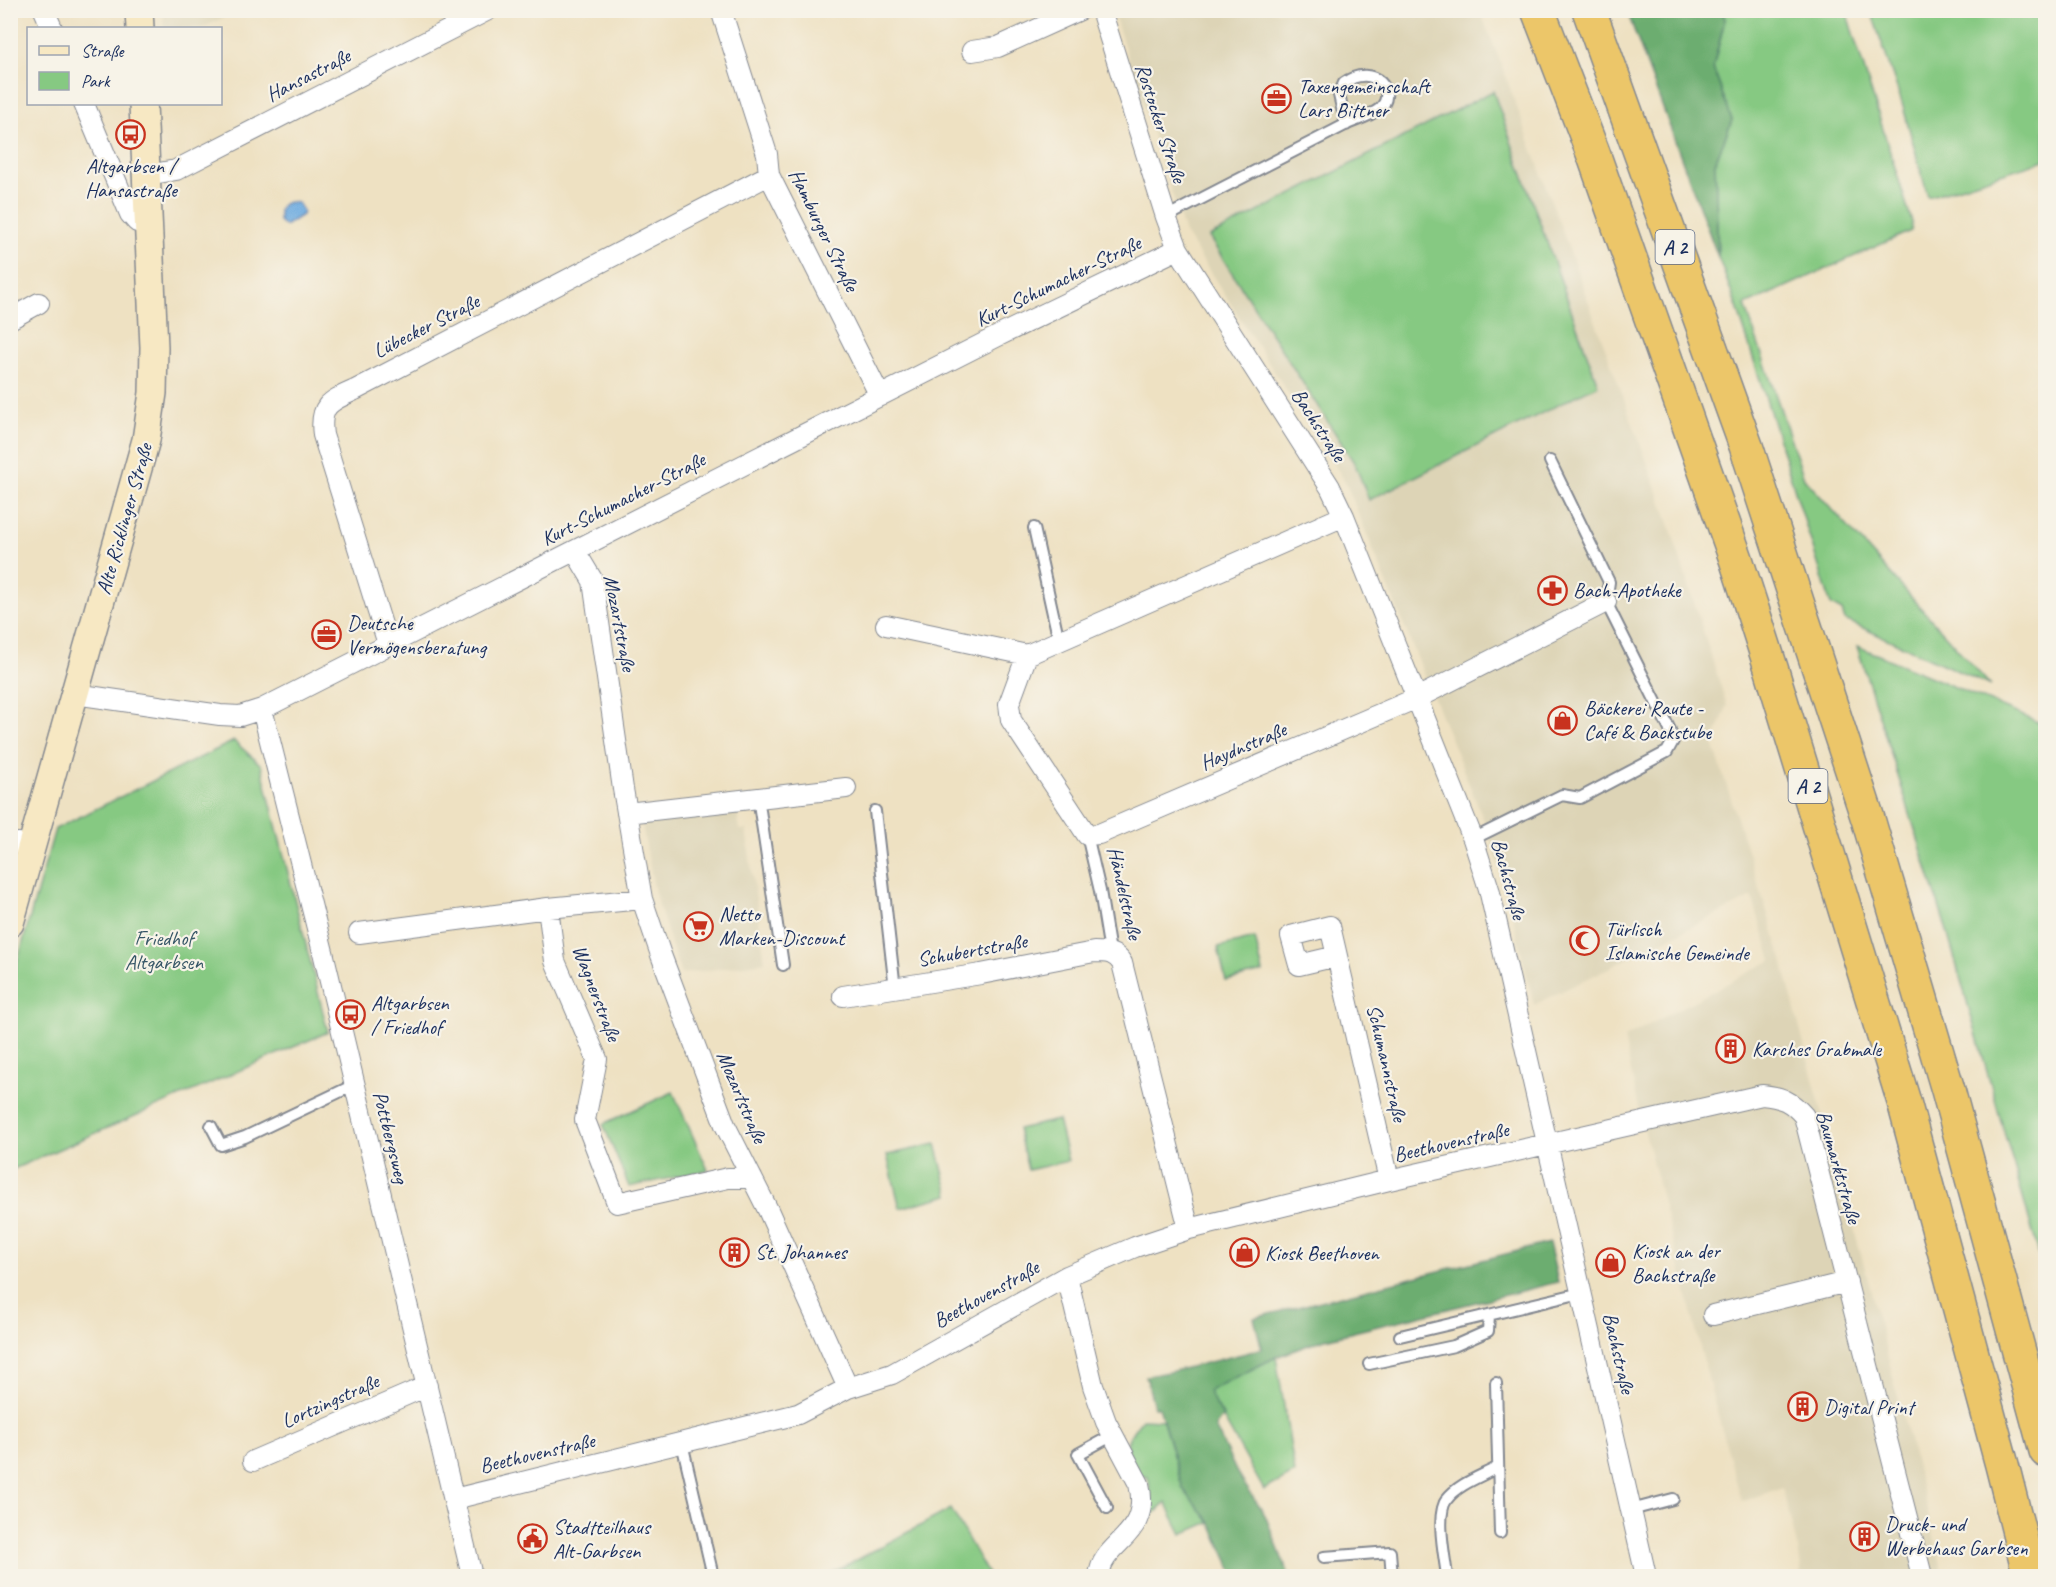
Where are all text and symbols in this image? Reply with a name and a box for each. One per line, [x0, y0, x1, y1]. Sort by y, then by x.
legend [27, 27, 222, 105]
text: Straße [81, 40, 125, 62]
street label: Hansastraße [261, 42, 357, 107]
street label: Rostocker Straße [1129, 60, 1193, 188]
text: Park [81, 70, 111, 92]
place label: Taxengemeinschaft Lars Bittner [1298, 73, 1431, 123]
office icon: Taxengemeinschaft Lars Bittner [1261, 82, 1293, 114]
bus stop icon: Altgarbsen / Hansastraße [115, 119, 147, 151]
place label: Altgarbsen / Hansastraße [85, 153, 180, 203]
street label: Hamburger Straße [783, 164, 866, 297]
street label: Kurt-Schumacher-Straße [971, 229, 1147, 332]
road number: A 2 [1656, 230, 1694, 264]
street label: Lübecker Straße [369, 287, 485, 364]
street label: Bachstraße [1286, 383, 1354, 468]
street label: Alte Ricklinger Straße [90, 438, 159, 597]
street label: Kurt-Schumacher-Straße [537, 445, 711, 552]
street label: Mozartstraße [598, 573, 642, 675]
pharmacy icon: Bach-Apotheke [1536, 574, 1568, 606]
place label: Bach-Apotheke [1573, 577, 1682, 603]
place label: Deutsche Vermögensberatung [347, 610, 488, 660]
office icon: Deutsche Vermögensberatung [310, 619, 342, 651]
place label: Bäckerei Raute - Café & Backstube [1584, 695, 1712, 745]
shop icon: Bäckerei Raute - Café & Backstube [1547, 704, 1579, 736]
street label: Haydnstraße [1196, 715, 1292, 776]
road number: A 2 [1788, 769, 1828, 803]
street label: Bachstraße [1486, 836, 1533, 924]
street label: Händelstraße [1102, 844, 1149, 944]
place label: Netto Marken-Discount [719, 901, 846, 951]
supermarket icon: Netto Marken-Discount [682, 910, 714, 942]
place label: Türlisch Islamische Gemeinde [1605, 916, 1751, 966]
park label: Friedhof Altgarbsen [125, 925, 203, 975]
mosque icon: Türlisch Islamische Gemeinde [1568, 925, 1600, 957]
street label: Schubertstraße [915, 927, 1031, 972]
street label: Wagnerstraße [567, 941, 628, 1047]
place label: Altgarbsen / Friedhof [371, 990, 449, 1040]
bus stop icon: Altgarbsen / Friedhof [334, 999, 366, 1031]
street label: Schumannstraße [1361, 1002, 1414, 1126]
building icon: Karches Grabmale [1715, 1033, 1747, 1065]
place label: Karches Grabmale [1752, 1036, 1882, 1062]
street label: Mozartstraße [711, 1047, 774, 1149]
street label: Pottbergsweg [367, 1088, 415, 1187]
street label: Baumarktstraße [1810, 1107, 1868, 1229]
street label: Beethovenstraße [1391, 1116, 1513, 1168]
building icon: St. Johannes [718, 1236, 750, 1268]
shop icon: Kiosk Beethoven [1228, 1237, 1260, 1269]
place label: Kiosk an der Bachstraße [1632, 1238, 1721, 1288]
place label: St. Johannes [755, 1239, 848, 1265]
place label: Kiosk Beethoven [1265, 1240, 1380, 1266]
shop icon: Kiosk an der Bachstraße [1595, 1247, 1627, 1279]
street label: Beethovenstraße [929, 1253, 1045, 1334]
street label: Bachstraße [1597, 1310, 1641, 1398]
street label: Lortzingstraße [277, 1367, 385, 1434]
building icon: Digital Print [1787, 1391, 1819, 1423]
place label: Digital Print [1824, 1394, 1917, 1420]
street label: Beethovenstraße [477, 1427, 599, 1479]
place label: Druck- und Werbehaus Garbsen [1885, 1511, 2028, 1561]
place label: Stadtteilhaus Alt-Garbsen [553, 1514, 652, 1564]
building icon: Druck- und Werbehaus Garbsen [1848, 1520, 1880, 1552]
public building icon: Stadtteilhaus Alt-Garbsen [516, 1523, 548, 1555]

